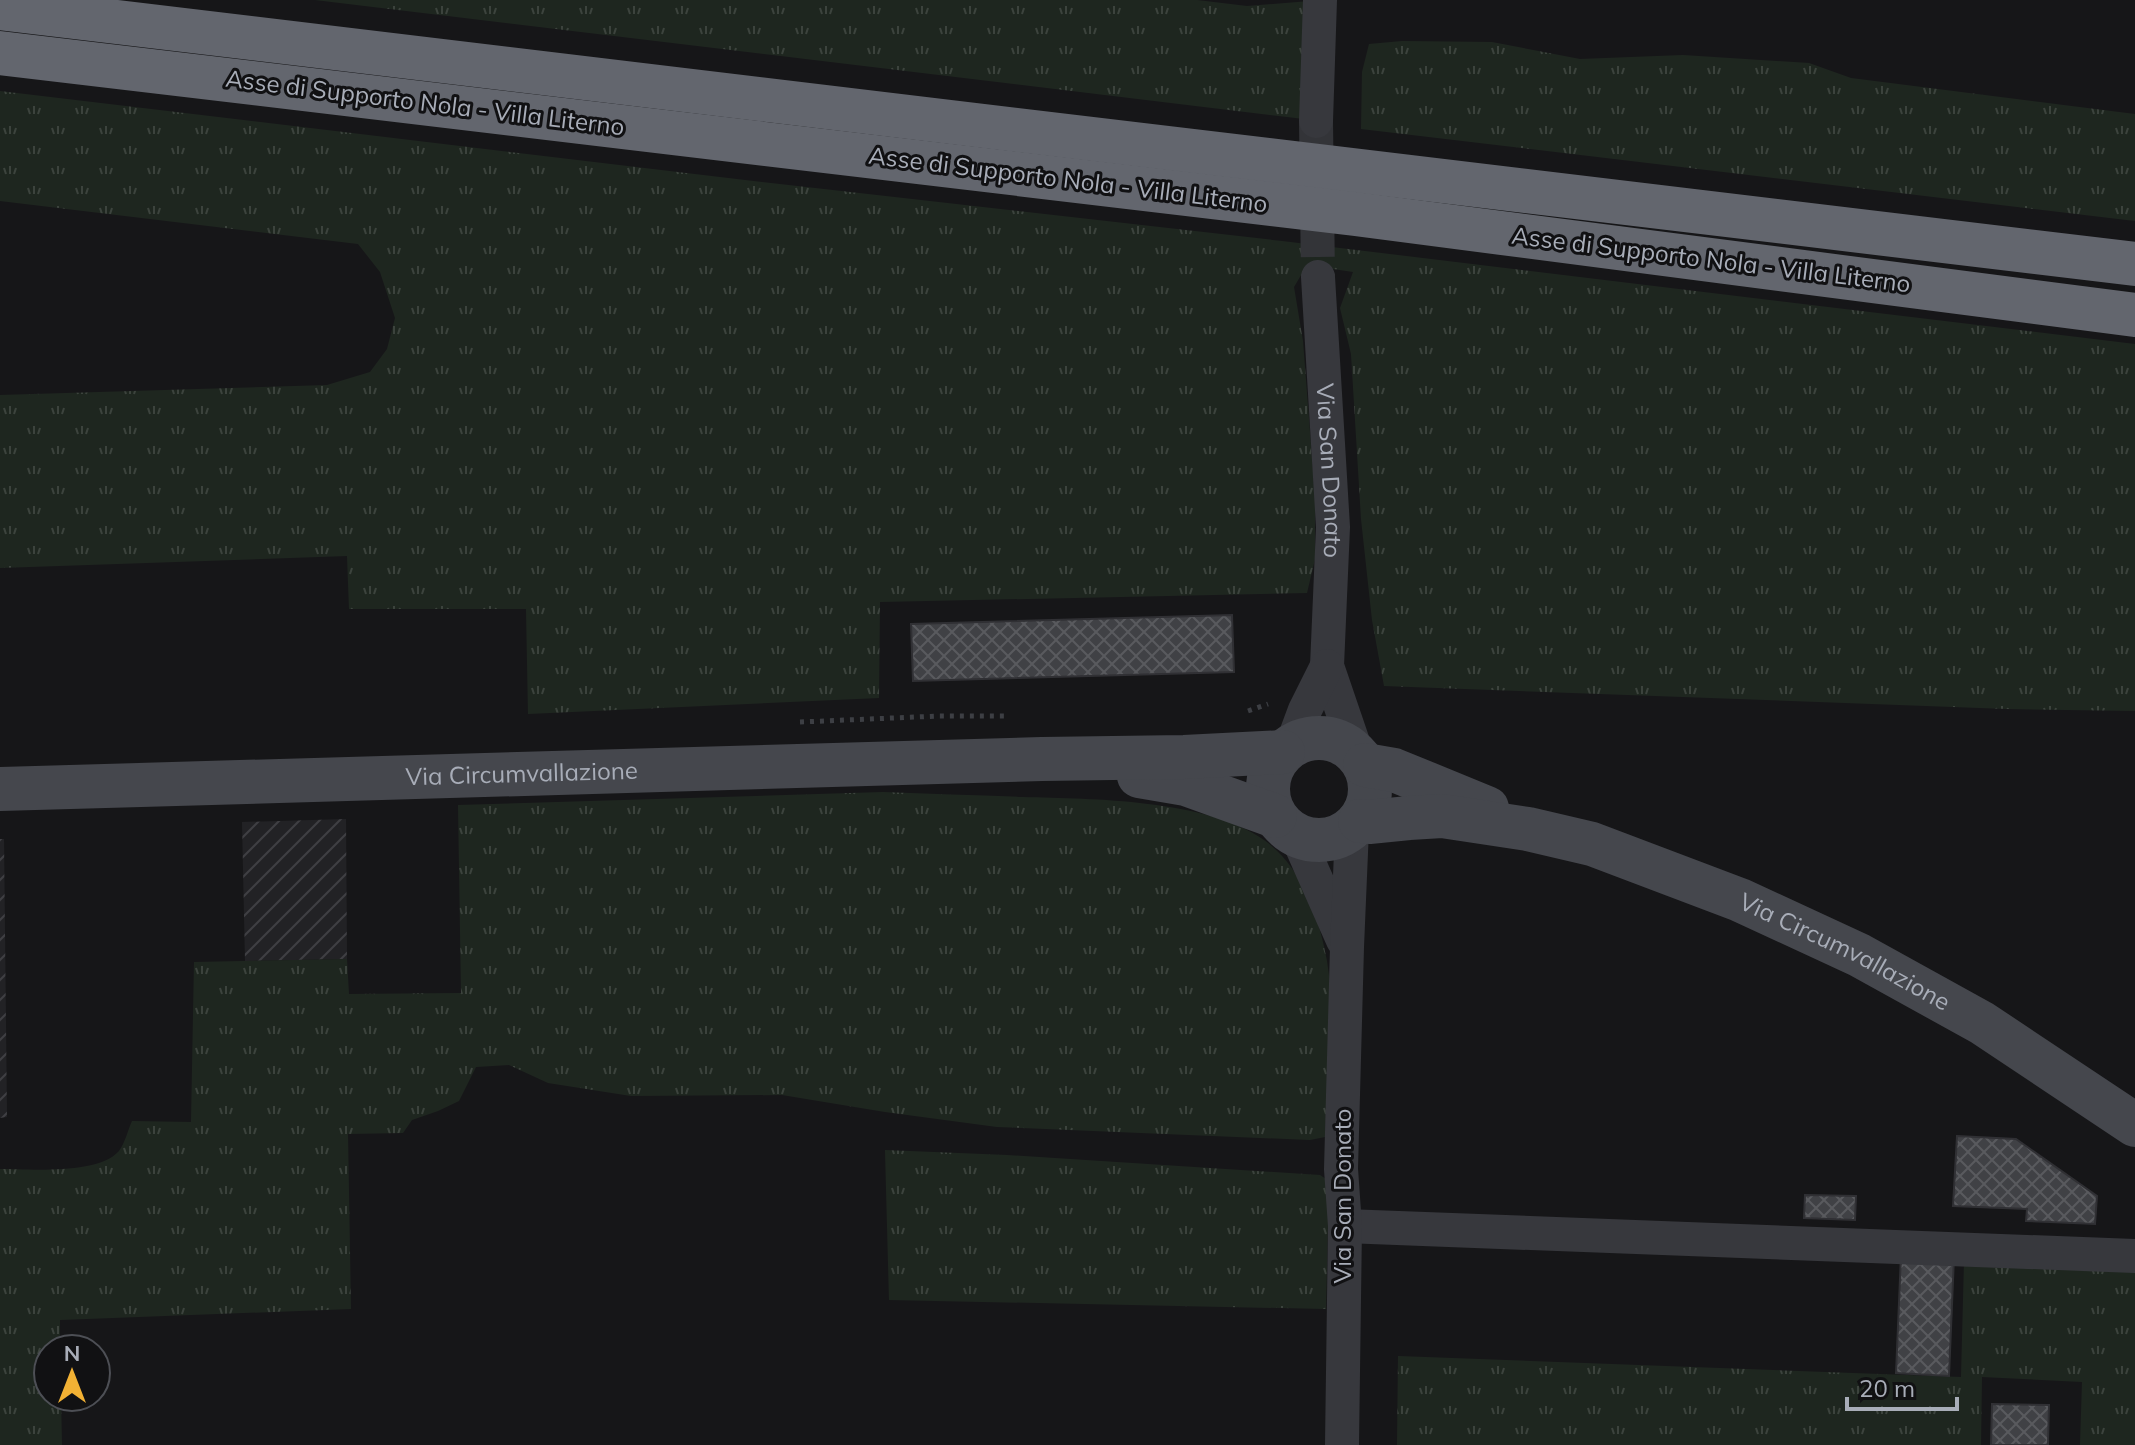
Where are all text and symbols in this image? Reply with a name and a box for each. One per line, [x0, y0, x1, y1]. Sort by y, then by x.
street label: Asse di Supporto Nola - Villa Literno [224, 63, 626, 141]
street label: Asse di Supporto Nola - Villa Literno [867, 140, 1269, 218]
street label: Asse di Supporto Nola - Villa Literno [1510, 220, 1912, 298]
street label: Via San Donato [1310, 382, 1349, 559]
street label: Via Circumvallazione [405, 755, 638, 791]
street label: Via Circumvallazione [1735, 886, 1956, 1017]
street label: Via San Donato [1327, 1109, 1357, 1283]
north arrow [32, 1333, 112, 1413]
text: N [64, 1339, 80, 1367]
scale bar [1847, 1361, 1957, 1411]
text: 20 m [1859, 1373, 1915, 1403]

